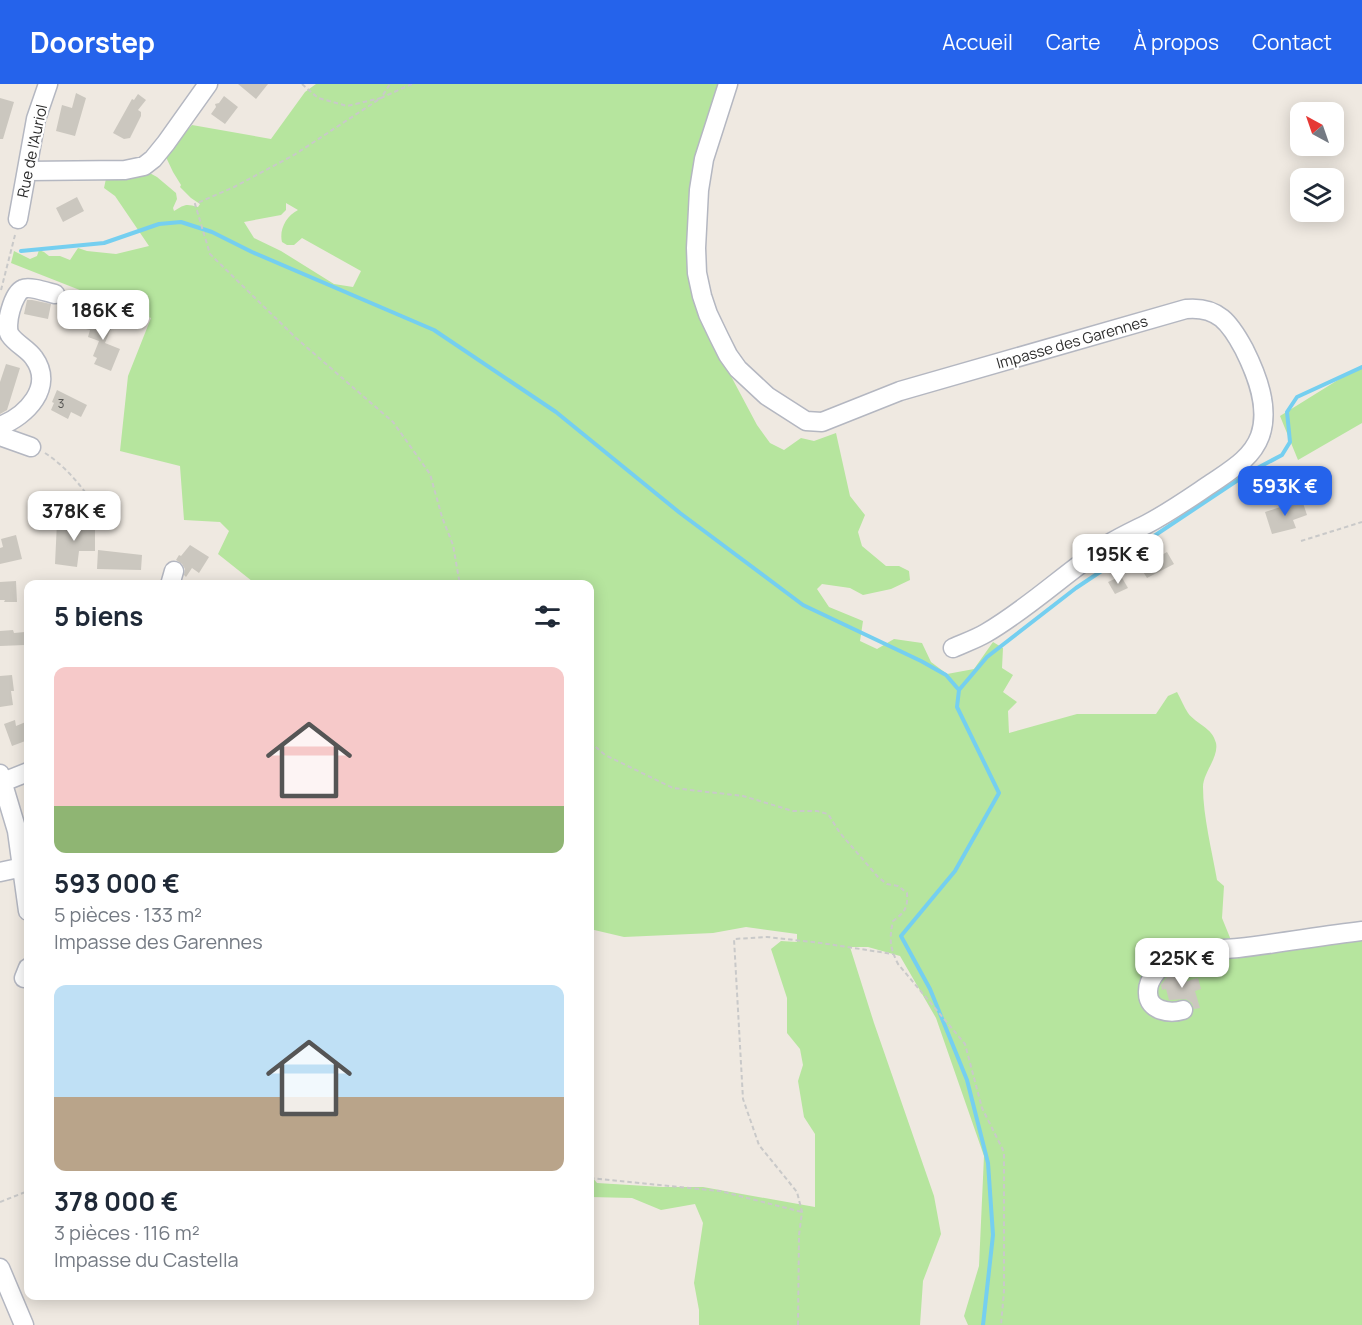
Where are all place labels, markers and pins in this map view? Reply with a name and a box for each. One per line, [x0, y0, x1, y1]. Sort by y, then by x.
pin: 186K € [54, 290, 152, 341]
pin: 593K € [1236, 466, 1334, 517]
pin: 378K € [25, 491, 123, 542]
pin: 195K € [1069, 534, 1167, 585]
pin: 225K € [1133, 938, 1231, 989]

